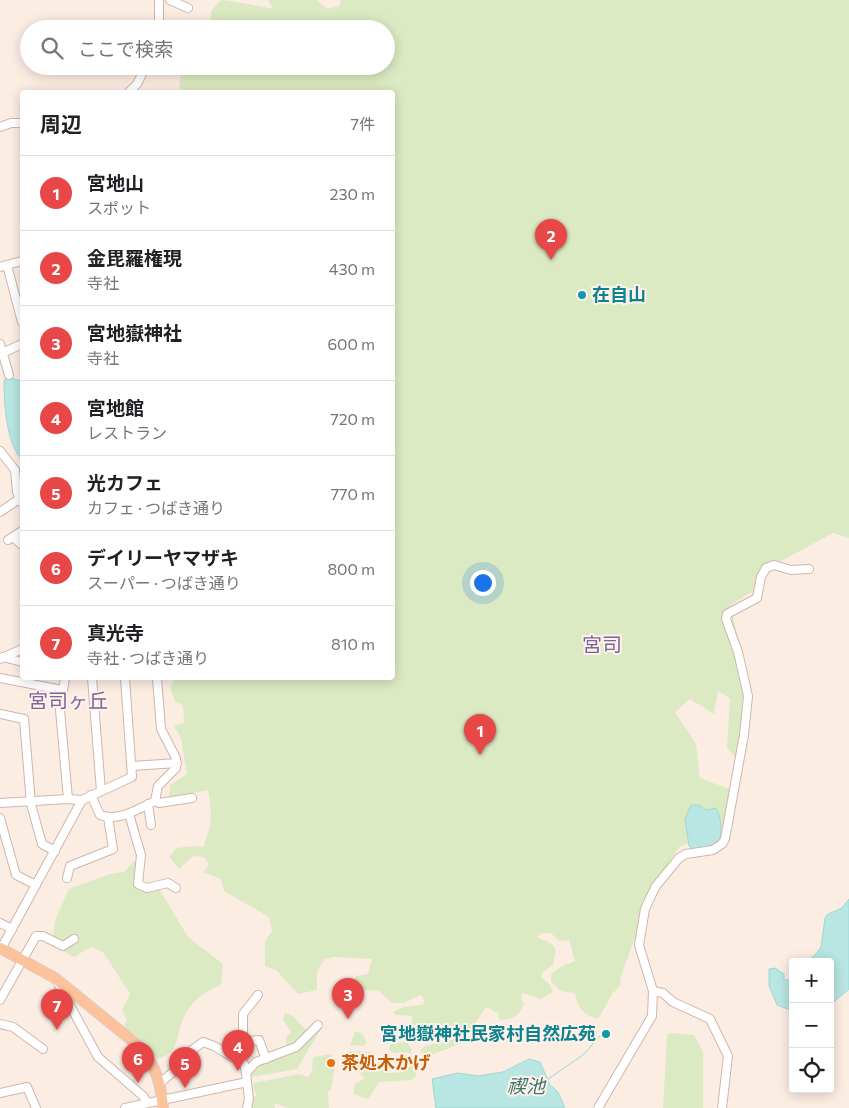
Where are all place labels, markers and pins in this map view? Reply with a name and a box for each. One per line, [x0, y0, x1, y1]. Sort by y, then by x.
pin: 2 [535, 219, 567, 260]
place label: 在自山 [592, 283, 646, 305]
marker: 在自山 [576, 289, 588, 301]
pin: 1 [464, 714, 496, 755]
pin: 3 [332, 978, 364, 1019]
pin: 7 [41, 989, 73, 1030]
place label: 宮地嶽神社民家村自然広苑 [380, 1022, 596, 1044]
marker: 宮地嶽神社民家村自然広苑 [600, 1028, 612, 1040]
pin: 4 [222, 1030, 254, 1071]
pin: 6 [122, 1042, 154, 1083]
pin: 5 [169, 1047, 201, 1088]
place label: 茶処木かげ [341, 1051, 431, 1073]
marker: 茶処木かげ [325, 1057, 337, 1069]

